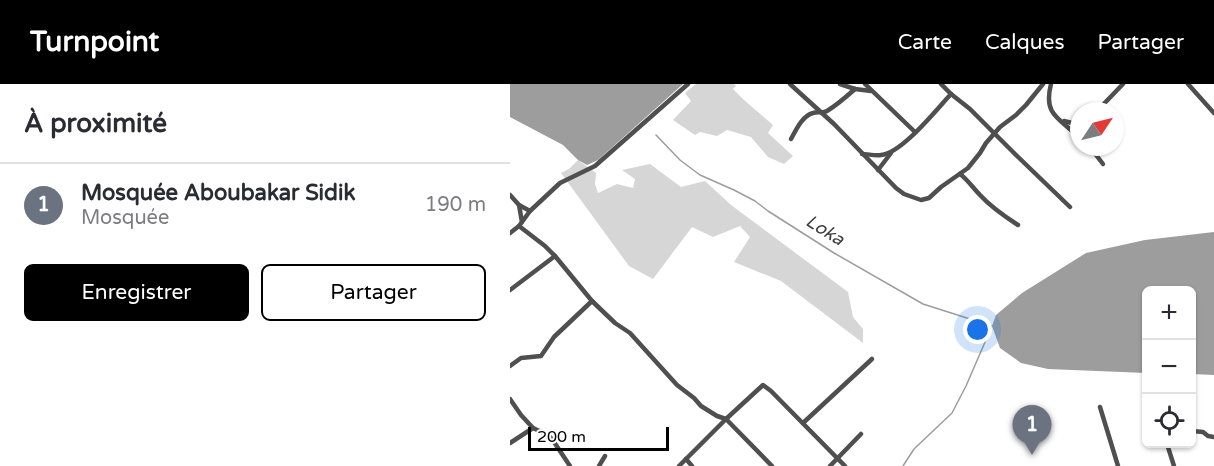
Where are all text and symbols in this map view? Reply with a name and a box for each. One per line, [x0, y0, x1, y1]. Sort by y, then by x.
text: Turnpoint [30, 25, 159, 59]
text: Carte [898, 30, 952, 55]
text: Calques [985, 30, 1065, 55]
text: Partager [1098, 30, 1184, 55]
north arrow [1070, 102, 1124, 156]
text: À proximité [24, 108, 167, 139]
text: Mosquée Aboubakar Sidik [81, 180, 355, 206]
text: 1 [37, 193, 50, 217]
text: 190 m [425, 193, 486, 217]
text: Mosquée [81, 206, 169, 230]
water label: Loka [802, 210, 849, 251]
button: Enregistrer [24, 264, 249, 321]
button: Partager [261, 264, 486, 321]
map controls [1142, 286, 1196, 448]
button: + [1142, 286, 1196, 340]
your location [963, 315, 992, 344]
button: − [1142, 340, 1196, 394]
button: locate [1142, 394, 1196, 448]
pin: 1 [1012, 406, 1052, 455]
scale bar [528, 424, 669, 452]
text: 200 m [537, 427, 586, 447]

